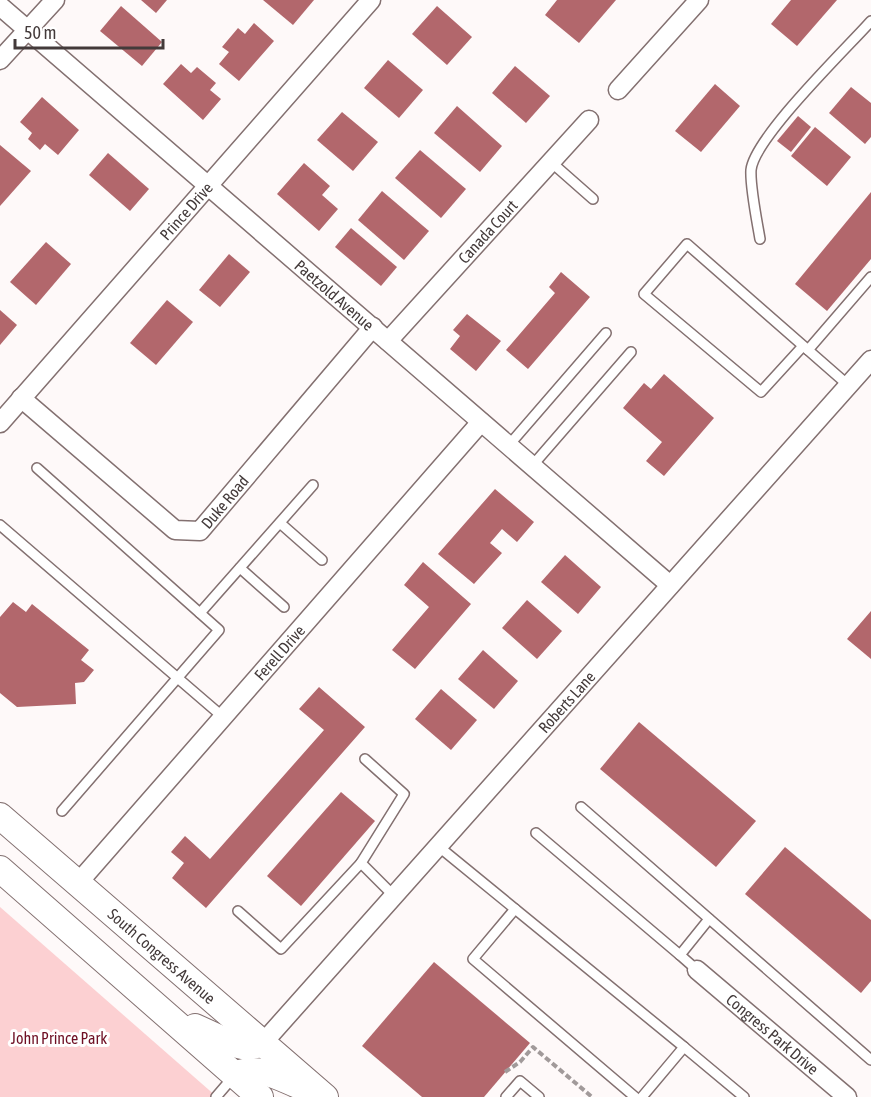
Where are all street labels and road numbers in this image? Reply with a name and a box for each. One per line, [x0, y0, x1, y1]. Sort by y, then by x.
street label: Prince Drive [156, 179, 216, 243]
street label: Canada Court [454, 196, 521, 267]
street label: Paetzold Avenue [291, 256, 377, 334]
street label: Duke Road [197, 472, 252, 532]
street label: Ferell Drive [251, 621, 308, 684]
street label: Roberts Lane [535, 668, 599, 736]
street label: South Congress Avenue [105, 905, 219, 1007]
street label: Congress Park Drive [723, 990, 822, 1078]

